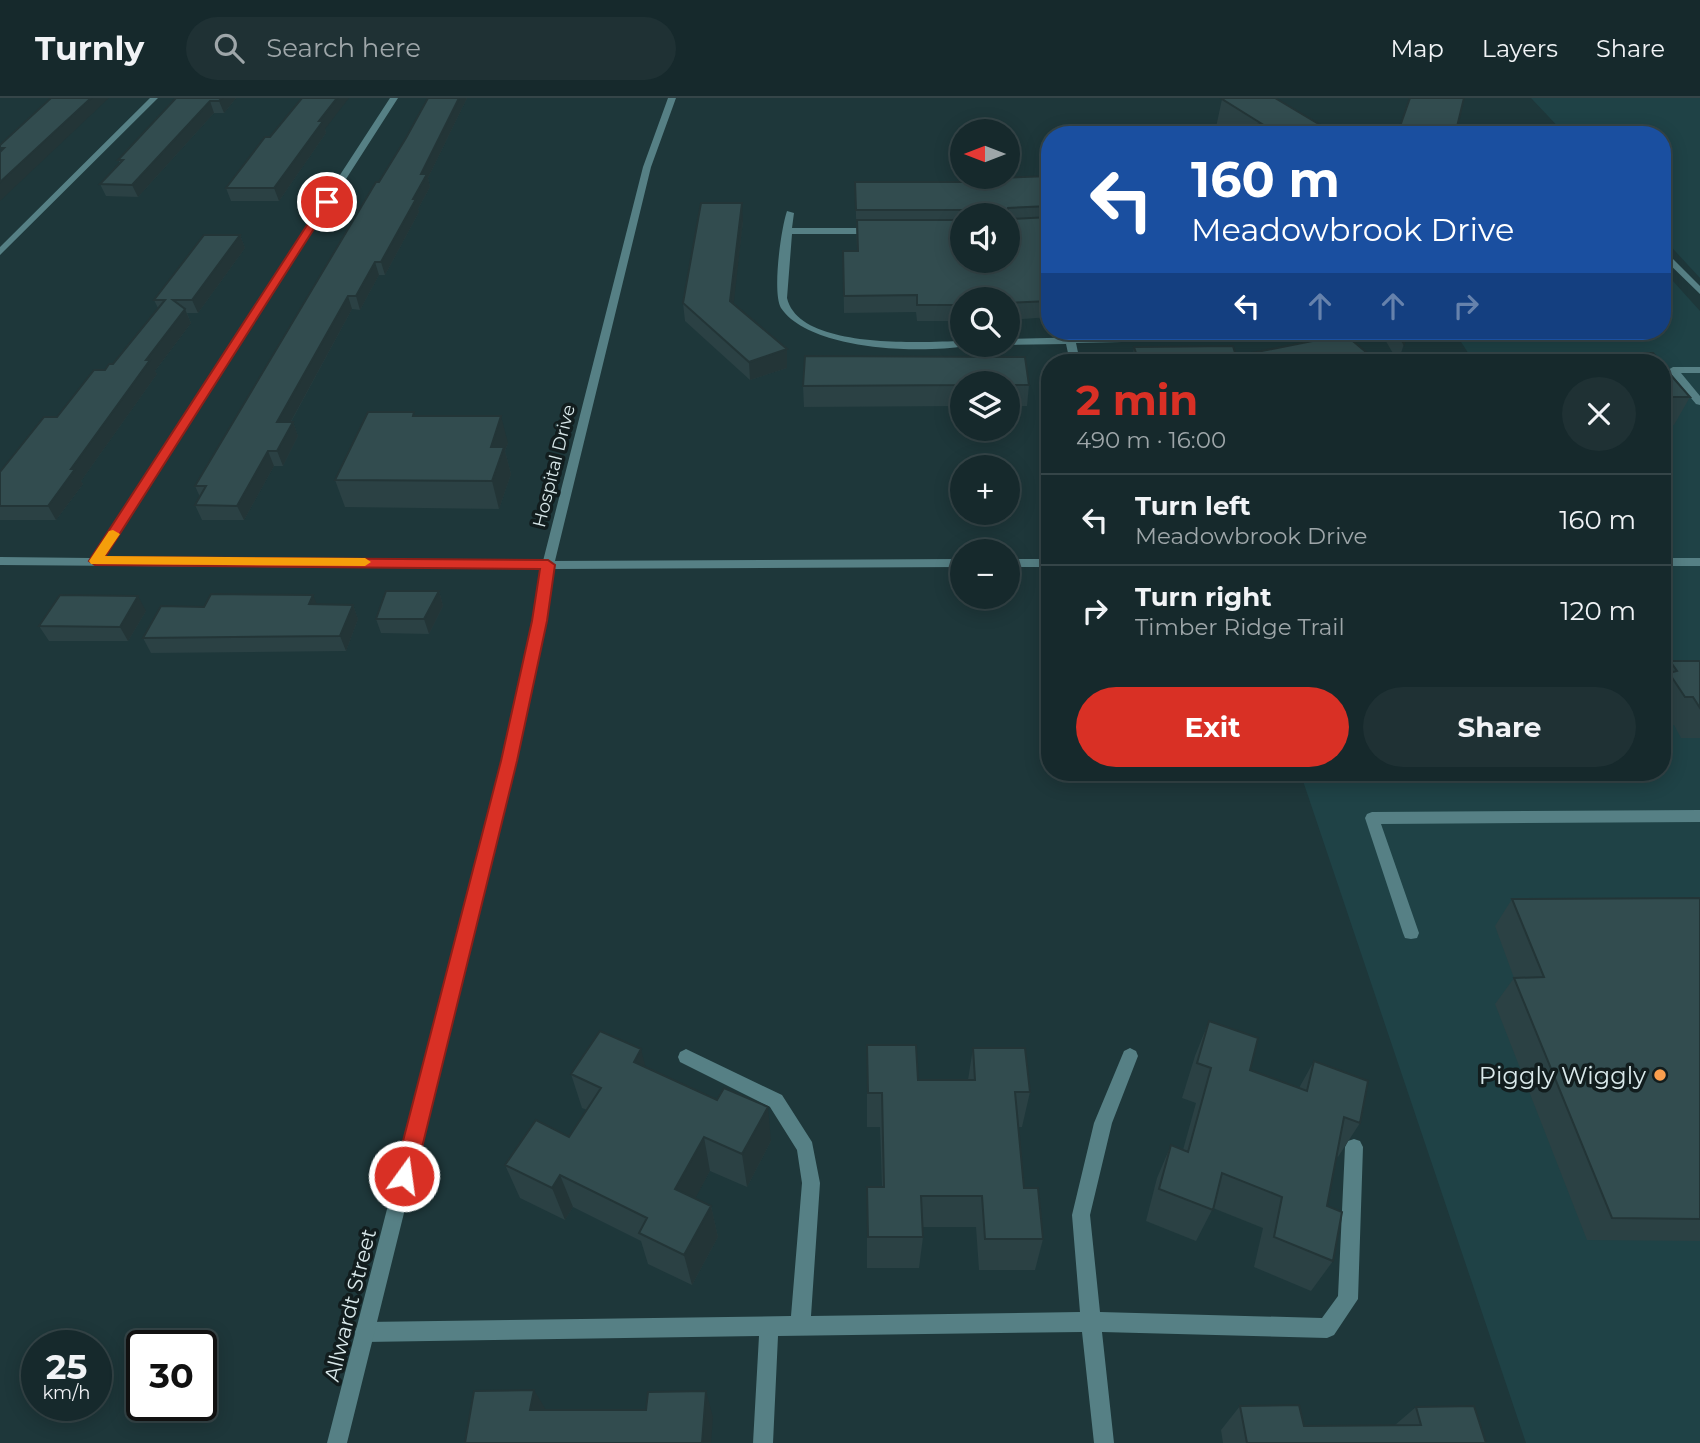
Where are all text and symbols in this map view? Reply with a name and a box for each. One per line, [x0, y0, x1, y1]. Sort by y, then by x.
search box [186, 17, 676, 80]
text: Turnly [35, 28, 144, 68]
icon: search [210, 29, 248, 67]
text: Search here [266, 32, 421, 64]
text: Map [1390, 34, 1444, 63]
text: Layers [1482, 34, 1558, 63]
text: Share [1596, 34, 1665, 63]
north arrow [950, 119, 1020, 189]
map controls [950, 119, 1020, 609]
text: 160 m [1191, 150, 1340, 209]
icon: left [1076, 154, 1167, 245]
pin [297, 172, 357, 232]
icon: arrive [308, 183, 346, 221]
button: sound [950, 203, 1020, 273]
text: Meadowbrook Drive [1191, 210, 1514, 249]
button: search [950, 287, 1020, 357]
icon: left [1228, 287, 1266, 325]
icon: ahead [1301, 287, 1339, 325]
icon: ahead [1374, 287, 1412, 325]
icon: right [1447, 287, 1485, 325]
button: layers [950, 371, 1020, 441]
text: 2 min [1076, 374, 1198, 426]
button: close [1562, 377, 1636, 451]
street label: Hospital Drive [528, 402, 580, 530]
text: 490 m · 16:00 [1076, 426, 1226, 454]
button: + [950, 455, 1020, 525]
text: Turn left [1135, 490, 1251, 522]
icon: left [1076, 501, 1114, 539]
text: 160 m [1559, 504, 1636, 536]
text: Meadowbrook Drive [1135, 522, 1367, 550]
button: − [950, 539, 1020, 609]
text: Turn right [1135, 581, 1271, 613]
icon: right [1076, 592, 1114, 630]
text: 120 m [1560, 595, 1636, 627]
text: Timber Ridge Trail [1135, 613, 1345, 641]
button: Exit [1076, 687, 1349, 767]
button: Share [1363, 687, 1636, 767]
place label: Piggly Wiggly [1479, 1061, 1646, 1090]
marker: Piggly Wiggly [1652, 1067, 1668, 1083]
position arrow [367, 1139, 441, 1213]
street label: Allwardt Street [319, 1226, 381, 1384]
speed limit sign: 30 [126, 1330, 217, 1421]
text: 25 [46, 1345, 87, 1388]
text: km/h [42, 1382, 91, 1404]

